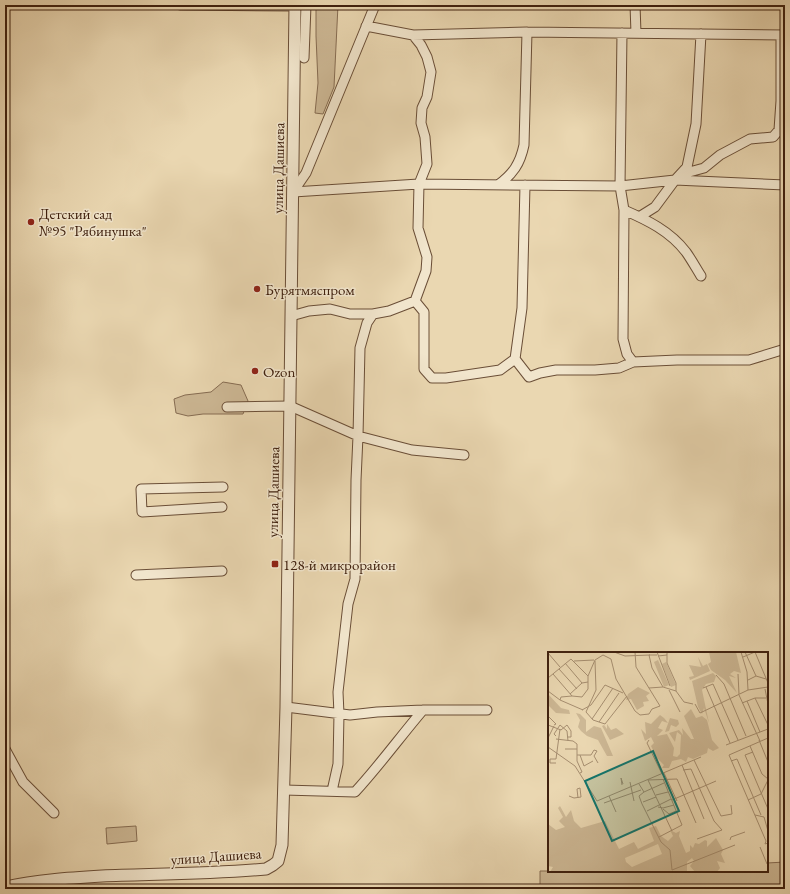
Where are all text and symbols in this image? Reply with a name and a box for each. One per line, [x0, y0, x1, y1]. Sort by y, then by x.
street label: улица Дашиева [268, 122, 288, 214]
place label: Детский сад №95 "Рябинушка" [39, 204, 147, 240]
marker: Детский сад №95 "Рябинушка" [26, 217, 36, 227]
place label: Бурятмяспром [265, 280, 355, 299]
marker: Бурятмяспром [252, 284, 262, 294]
place label: Ozon [263, 362, 296, 381]
marker: Ozon [250, 366, 260, 376]
street label: улица Дашиева [263, 446, 283, 538]
place label: 128-й микрорайон [283, 555, 396, 574]
marker: 128-й микрорайон [270, 559, 280, 569]
inset map [548, 652, 768, 872]
street label: улица Дашиева [170, 843, 262, 869]

